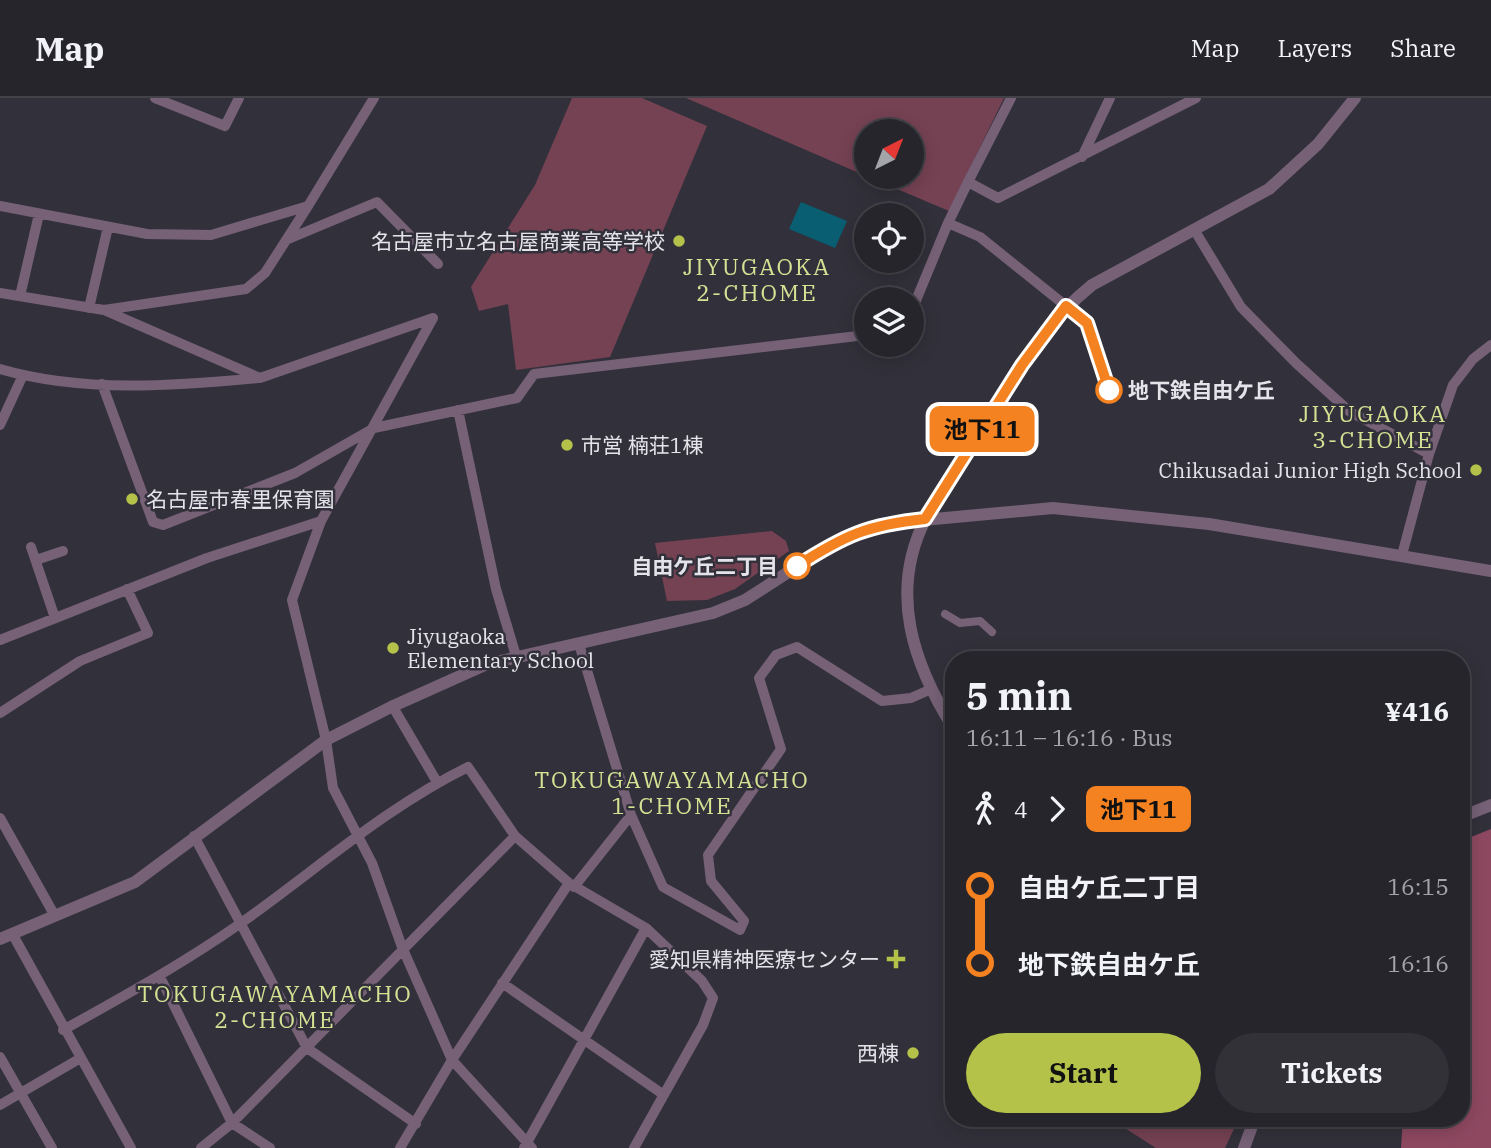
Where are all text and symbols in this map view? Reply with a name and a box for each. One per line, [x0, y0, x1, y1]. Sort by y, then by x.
text: Map [35, 27, 104, 70]
text: Map [1191, 32, 1239, 64]
text: Layers [1277, 32, 1352, 64]
text: Share [1390, 32, 1456, 64]
north arrow [854, 119, 924, 189]
map controls [854, 119, 924, 357]
button: locate [854, 203, 924, 273]
place label: 名古屋市立名古屋商業高等学校 [371, 227, 665, 255]
marker: 名古屋市立名古屋商業高等学校 [671, 233, 687, 249]
district label: JIYUGAOKA 2-CHOME [683, 251, 831, 307]
button: layers [854, 287, 924, 357]
place label: 地下鉄自由ケ丘 [1128, 376, 1275, 404]
marker: 地下鉄自由ケ丘 [1096, 377, 1122, 403]
district label: JIYUGAOKA 3-CHOME [1299, 398, 1447, 454]
line badge: 池下11 [933, 406, 1031, 452]
text: 池下11 [944, 413, 1020, 445]
place label: 市営 楠荘1棟 [581, 431, 703, 459]
marker: 市営 楠荘1棟 [559, 437, 575, 453]
place label: Chikusadai Junior High School [1159, 456, 1462, 484]
marker: Chikusadai Junior High School [1468, 462, 1484, 478]
place label: 名古屋市春里保育園 [146, 485, 335, 513]
marker: 名古屋市春里保育園 [124, 491, 140, 507]
place label: 自由ケ丘二丁目 [631, 552, 778, 580]
marker: 自由ケ丘二丁目 [784, 553, 810, 579]
place label: Jiyugaoka Elementary School [407, 622, 594, 674]
marker: Jiyugaoka Elementary School [385, 640, 401, 656]
text: 5 min [966, 671, 1072, 720]
text: ¥416 [1384, 694, 1449, 728]
text: 16:11 – 16:16 · Bus [966, 722, 1173, 752]
district label: TOKUGAWAYAMACHO 1-CHOME [534, 764, 810, 820]
icon: walk [966, 790, 1004, 828]
icon: forward [1038, 790, 1076, 828]
text: 池下11 [1100, 793, 1177, 825]
text: 4 [1014, 794, 1028, 824]
text: 自由ケ丘二丁目 [1018, 870, 1200, 904]
text: 16:15 [1387, 871, 1449, 901]
place label: 愛知県精神医療センター [649, 945, 880, 973]
text: 地下鉄自由ケ丘 [1018, 947, 1200, 981]
text: 16:16 [1387, 948, 1449, 978]
marker: 愛知県精神医療センター [886, 949, 906, 969]
district label: TOKUGAWAYAMACHO 2-CHOME [137, 978, 413, 1034]
button: Start [966, 1033, 1201, 1113]
button: Tickets [1215, 1033, 1449, 1113]
place label: 西棟 [857, 1039, 899, 1067]
marker: 西棟 [905, 1045, 921, 1061]

